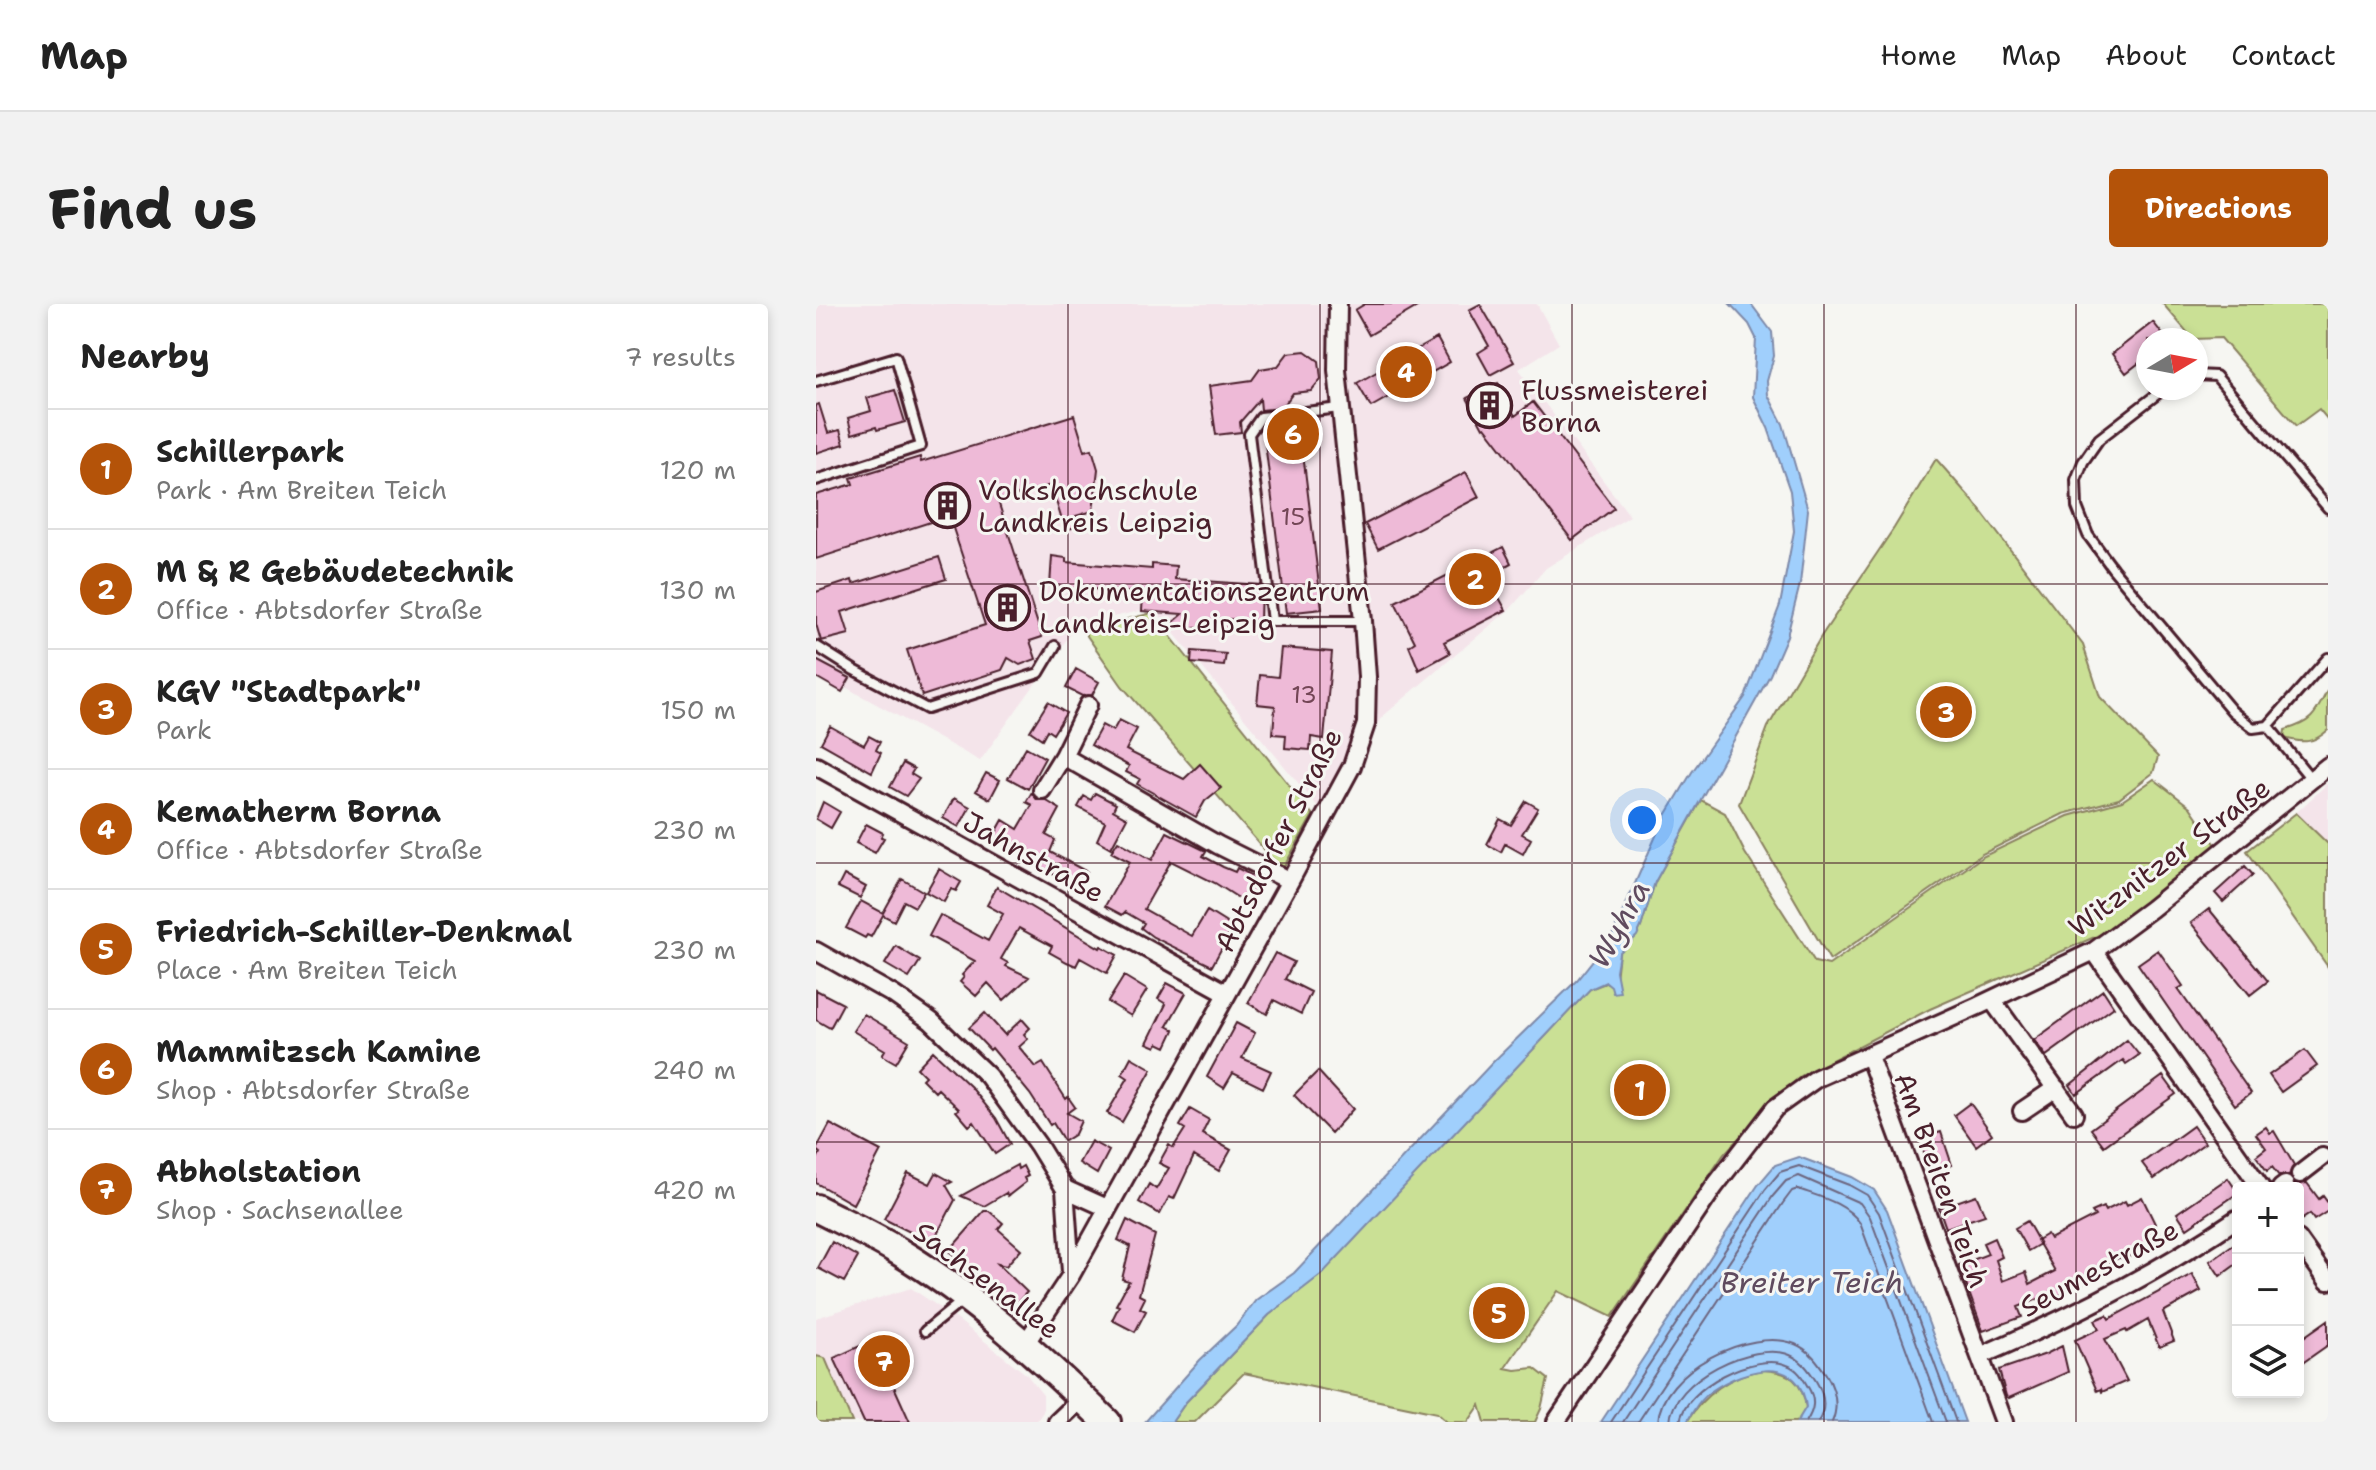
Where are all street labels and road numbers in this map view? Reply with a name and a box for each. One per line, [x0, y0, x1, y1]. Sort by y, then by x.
street label: Abtsdorfer Straße [1205, 722, 1351, 958]
street label: Witznitzer Straße [2060, 769, 2278, 945]
street label: Jahnstraße [956, 803, 1112, 911]
street label: Am Breiten Teich [1885, 1067, 1999, 1293]
street label: Seumestraße [2013, 1210, 2185, 1326]
street label: Sachsenallee [906, 1212, 1068, 1348]

